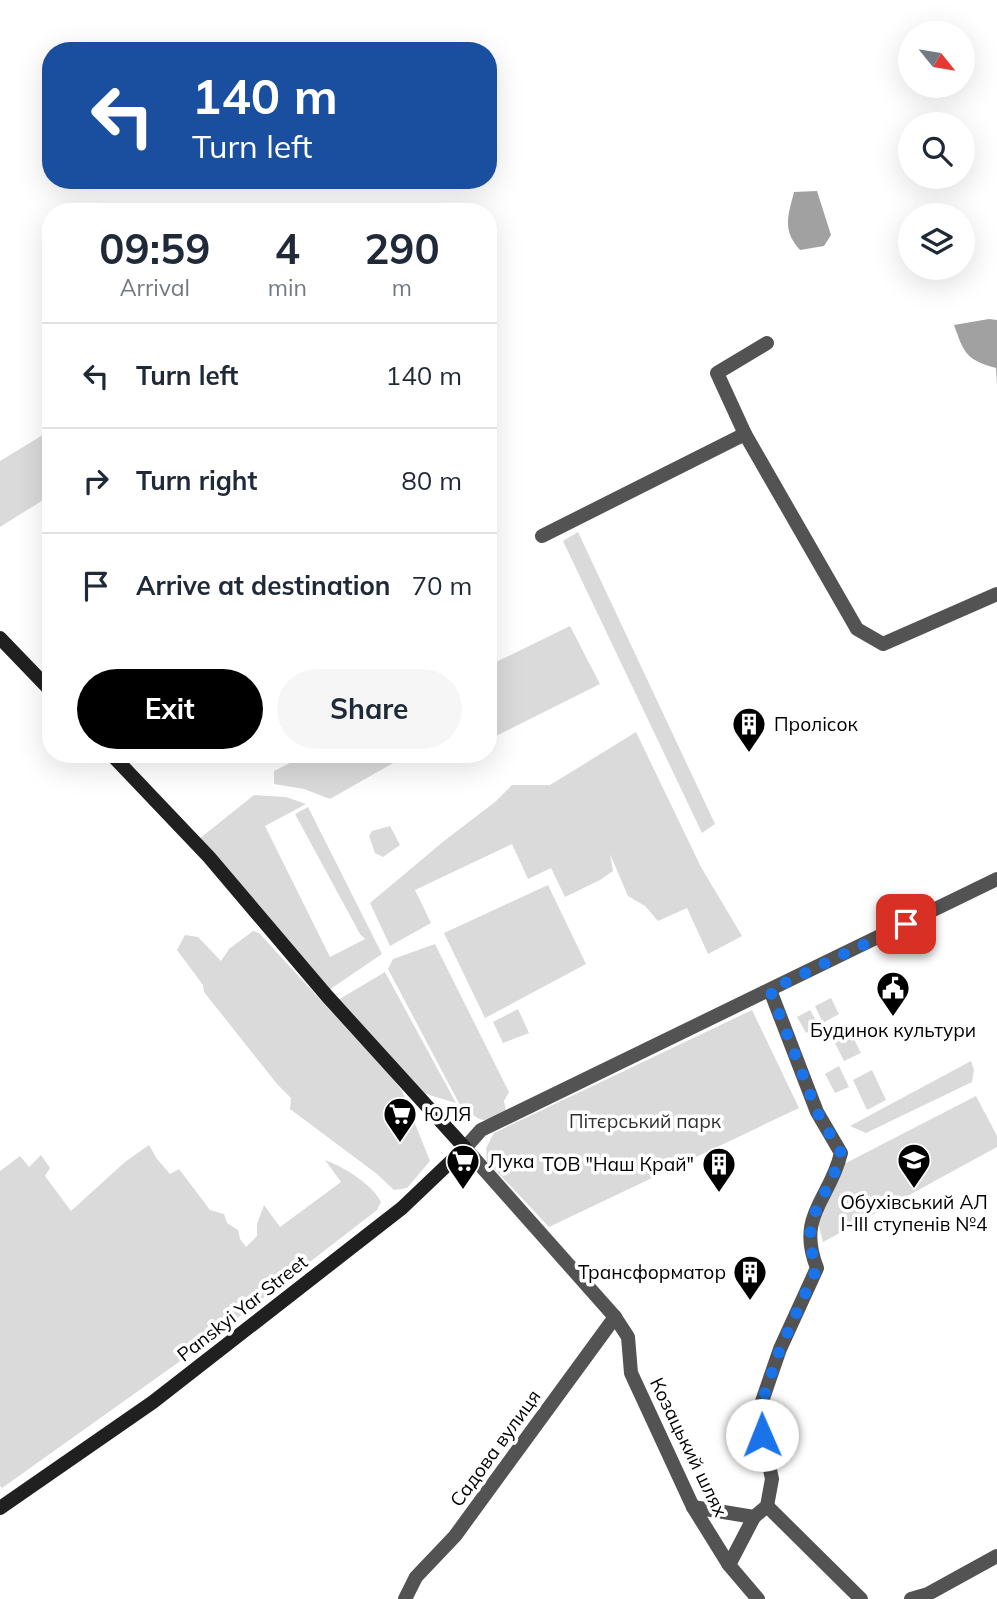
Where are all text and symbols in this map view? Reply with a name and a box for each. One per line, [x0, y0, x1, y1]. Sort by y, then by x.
north arrow [898, 21, 975, 98]
map controls [898, 21, 975, 280]
text: 140 m [192, 65, 338, 126]
icon: left [77, 70, 168, 161]
button: search [898, 112, 975, 189]
text: Turn left [192, 126, 312, 166]
button: layers [898, 203, 975, 280]
text: 09:59 [99, 222, 210, 275]
text: 4 [275, 222, 300, 275]
text: 290 [364, 222, 440, 275]
text: Arrival [120, 273, 190, 302]
text: min [268, 273, 307, 302]
text: m [392, 273, 412, 302]
icon: left [77, 357, 115, 395]
text: Turn left [136, 359, 238, 392]
text: 140 m [386, 359, 462, 392]
icon: right [77, 462, 115, 500]
text: Turn right [136, 464, 257, 497]
text: 80 m [401, 464, 462, 497]
icon: arrive [77, 567, 115, 605]
text: Arrive at destination [136, 569, 391, 602]
text: 70 m [412, 569, 472, 602]
button: Exit [77, 669, 263, 749]
button: Share [277, 669, 462, 749]
building icon: Пролісок [730, 705, 768, 754]
place label: Пролісок [774, 712, 858, 736]
pin [876, 894, 936, 954]
icon: arrive [887, 905, 925, 943]
public building icon: Будинок культури [874, 969, 912, 1018]
place label: Будинок культури [810, 1018, 976, 1042]
supermarket icon: ЮЛЯ [381, 1095, 419, 1144]
place label: ЮЛЯ [424, 1102, 471, 1126]
park label: Пітєрський парк [569, 1109, 722, 1133]
school or university icon: Обухівський АЛ І-ІІІ ступенів №4 [895, 1141, 933, 1190]
supermarket icon: Лука [444, 1142, 482, 1191]
building icon: ТОВ "Наш Край" [700, 1145, 738, 1194]
place label: Лука [488, 1149, 535, 1173]
place label: ТОВ "Наш Край" [542, 1152, 694, 1176]
place label: Обухівський АЛ І-ІІІ ступенів №4 [840, 1190, 988, 1236]
street label: Panskyi Yar Street [172, 1249, 312, 1366]
building icon: Трансформатор [731, 1253, 769, 1302]
place label: Трансформатор [578, 1260, 726, 1284]
street label: Козацький шлях [645, 1373, 733, 1521]
street label: Садова вулиця [444, 1385, 546, 1511]
position arrow [725, 1398, 799, 1472]

